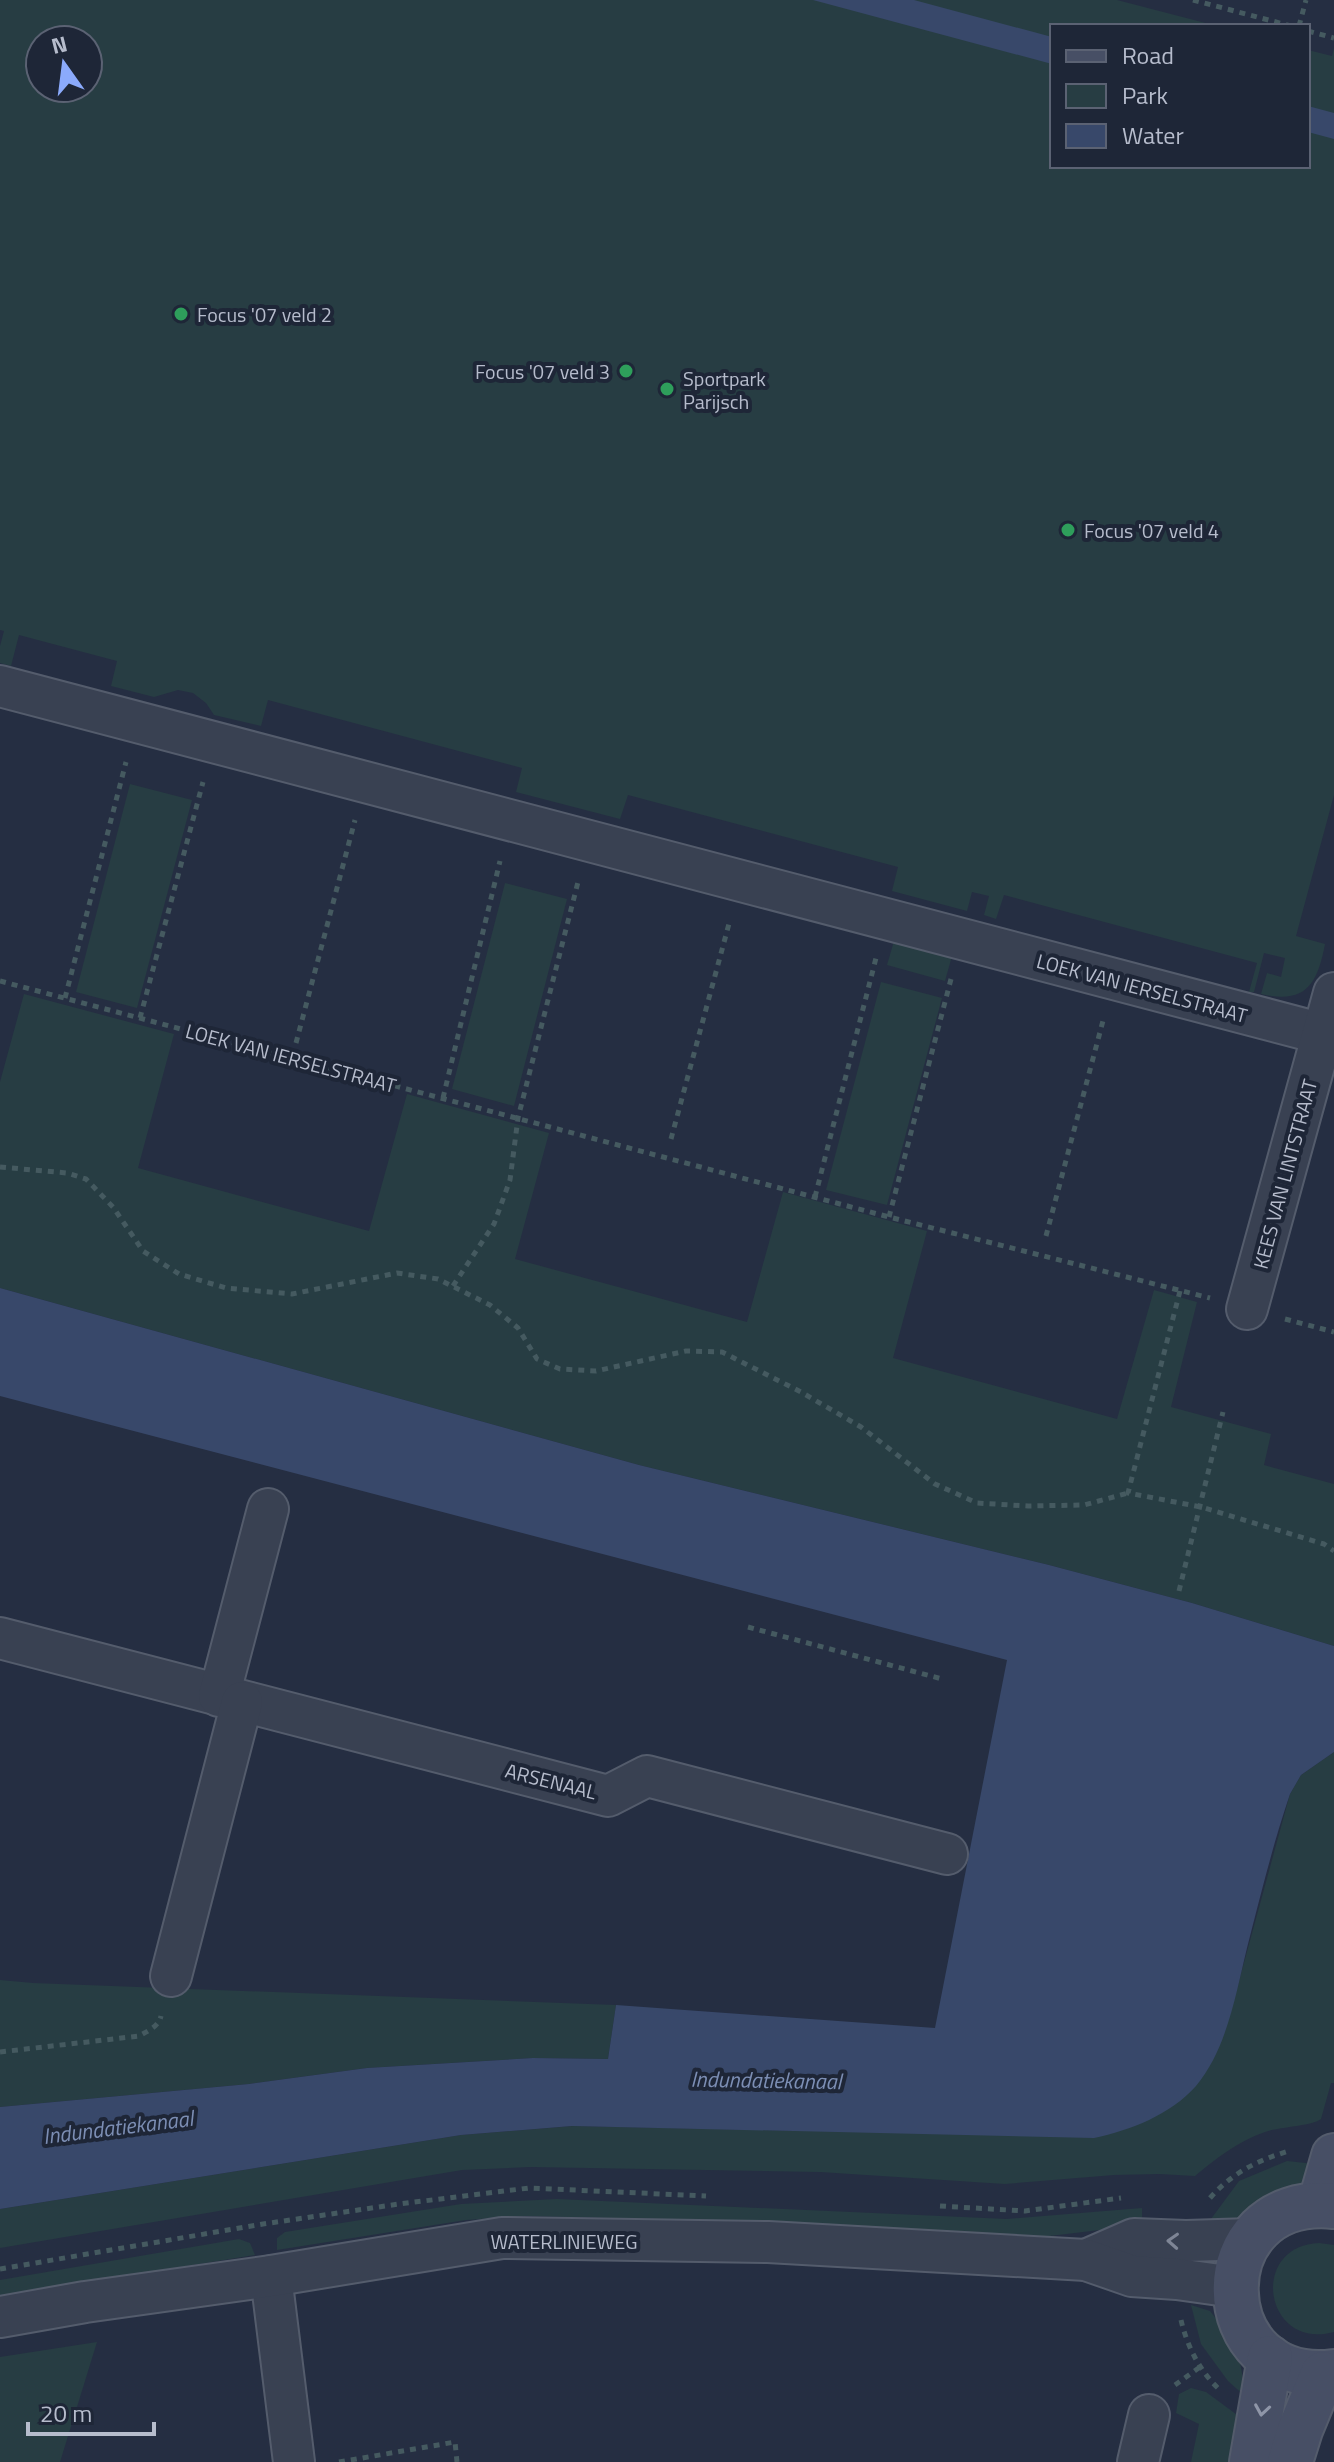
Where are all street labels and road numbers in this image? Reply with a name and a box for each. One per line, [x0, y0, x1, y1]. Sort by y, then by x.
street label: LOEK VAN IERSELSTRAAT [1033, 945, 1251, 1031]
street label: LOEK VAN IERSELSTRAAT [182, 1015, 400, 1101]
street label: KEES VAN LINTSTRAAT [1245, 1075, 1325, 1272]
street label: ARSENAAL [502, 1755, 600, 1807]
street label: WATERLINIEWEG [490, 2226, 638, 2257]

